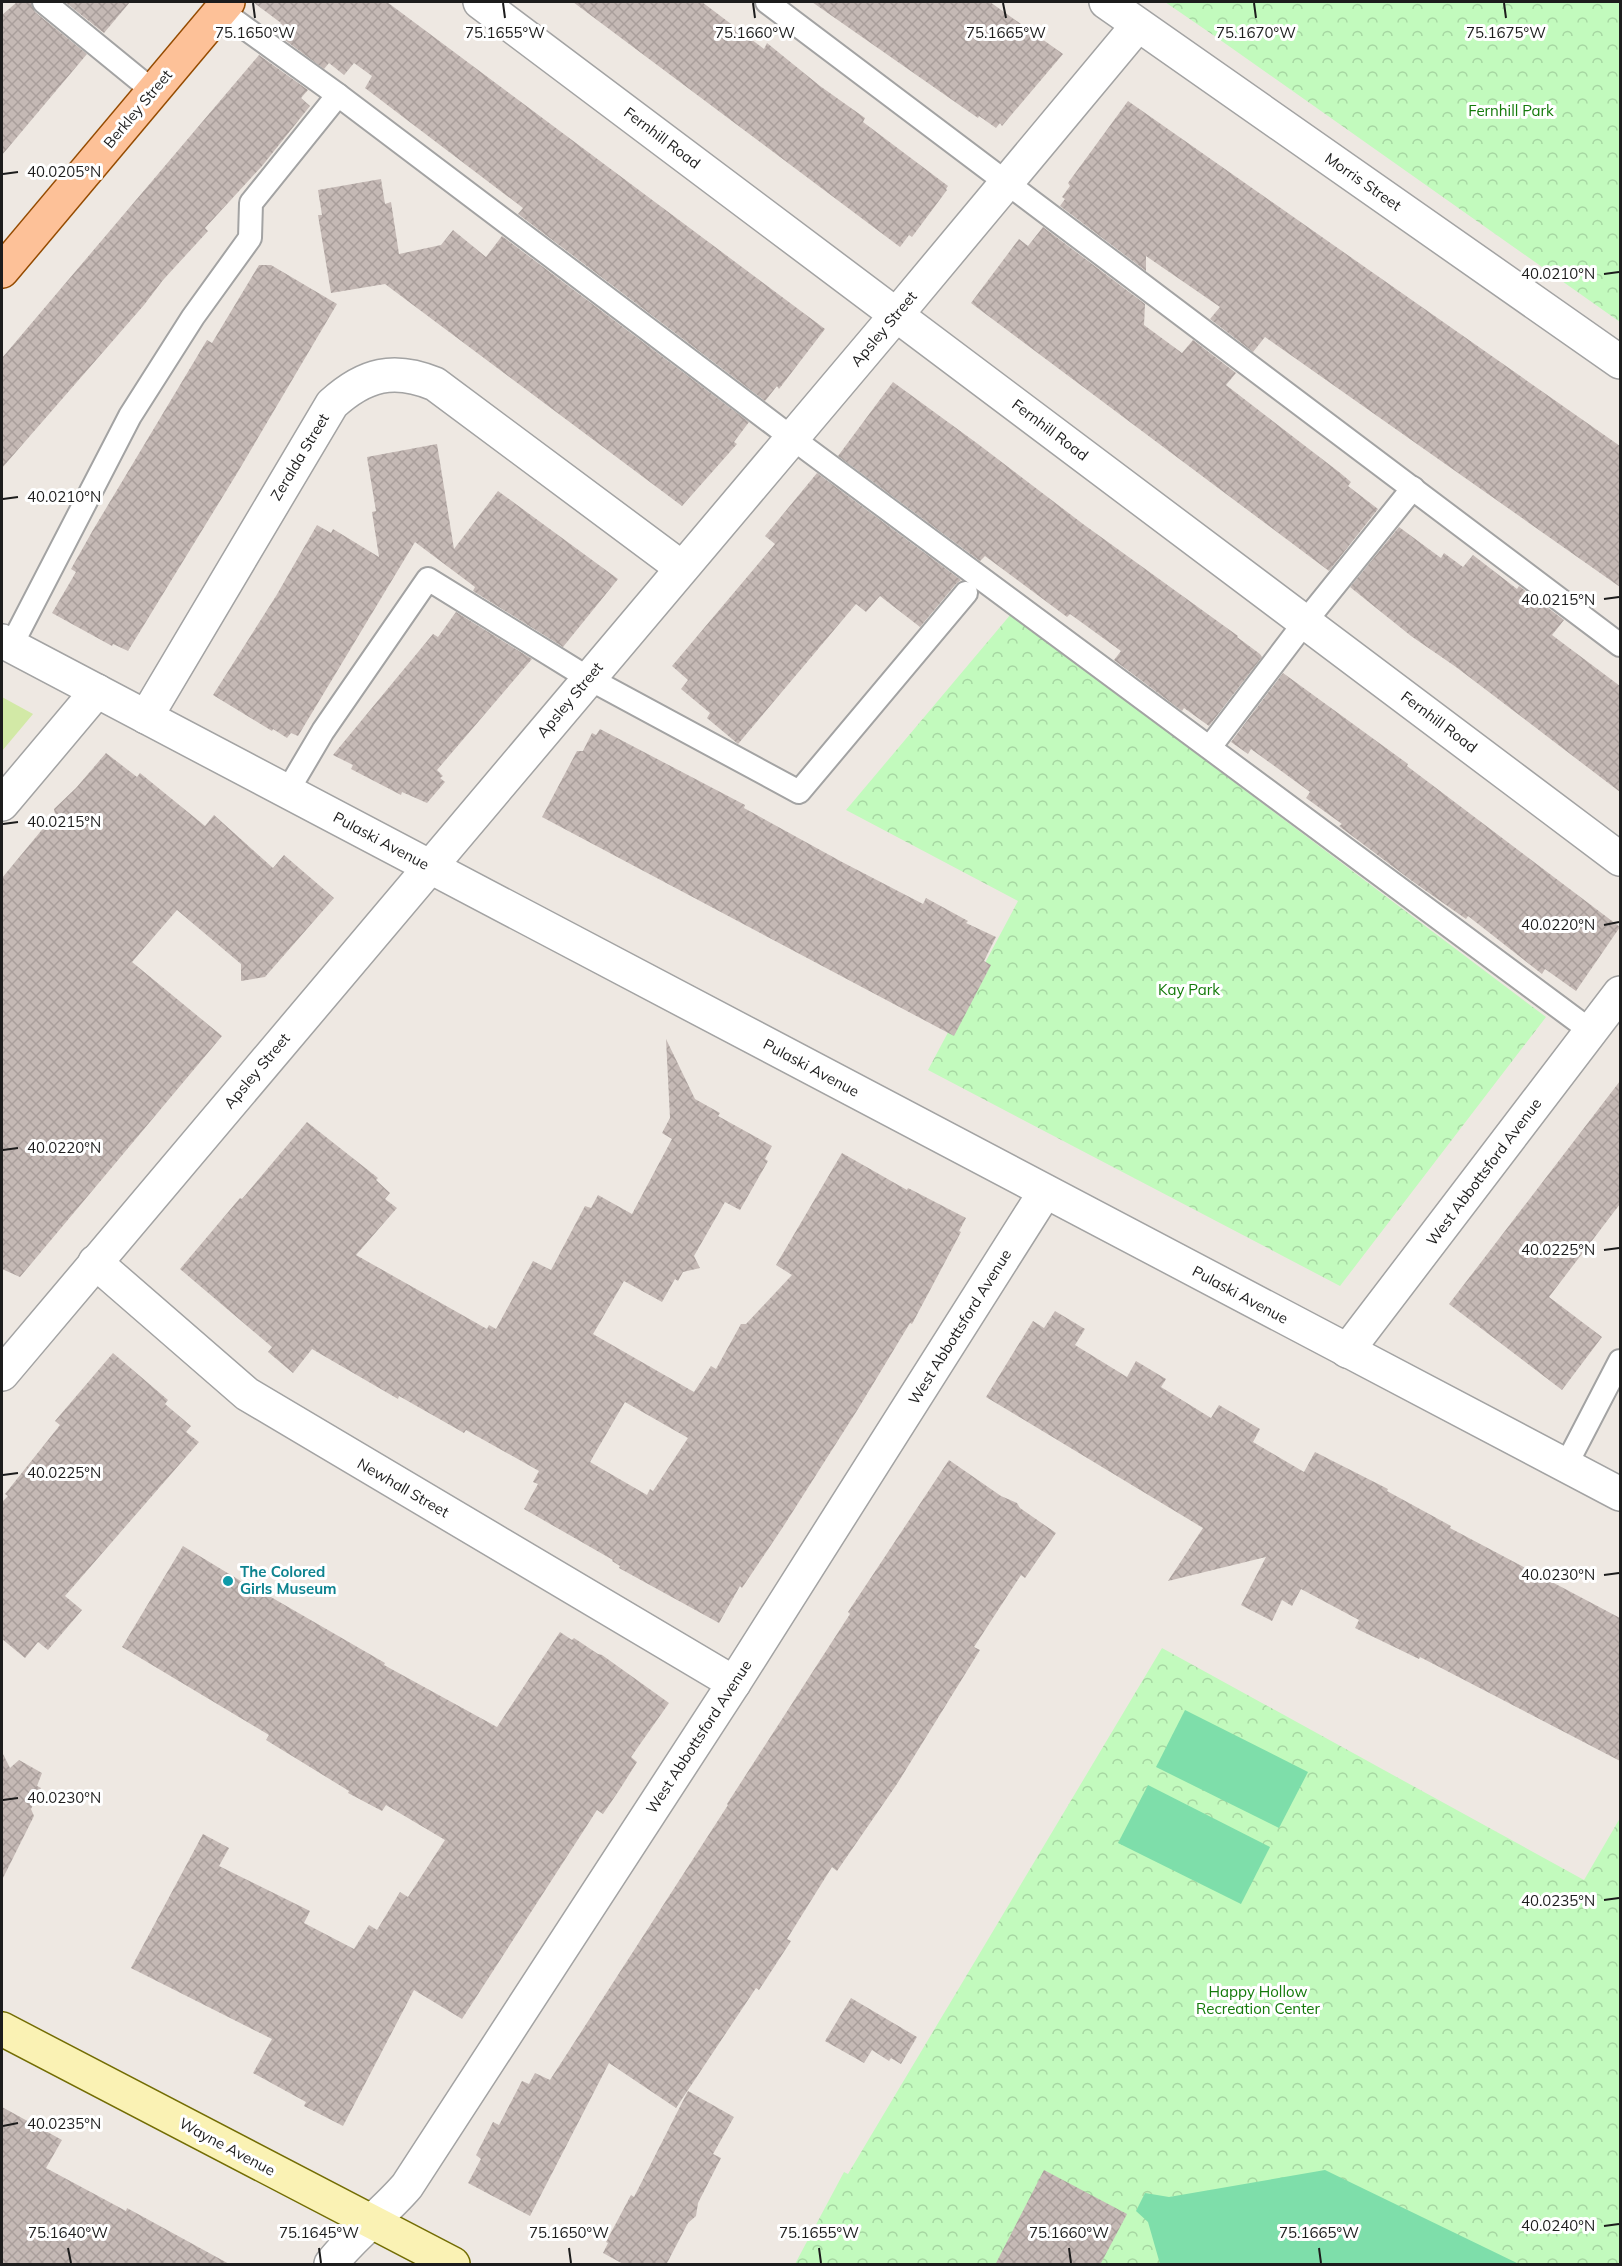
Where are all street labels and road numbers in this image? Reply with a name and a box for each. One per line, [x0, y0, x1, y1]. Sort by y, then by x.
street label: Berkley Street [99, 66, 176, 152]
street label: Fernhill Road [620, 103, 704, 172]
street label: Morris Street [1321, 148, 1405, 215]
street label: Apsley Street [847, 287, 921, 370]
street label: Fernhill Road [1008, 395, 1092, 464]
street label: Zeralda Street [266, 410, 333, 504]
street label: Apsley Street [533, 658, 607, 741]
street label: Fernhill Road [1397, 687, 1481, 756]
street label: Pulaski Avenue [330, 807, 432, 874]
street label: Apsley Street [220, 1029, 294, 1112]
street label: Pulaski Avenue [760, 1034, 862, 1101]
street label: West Abbottsford Avenue [1422, 1094, 1545, 1249]
street label: West Abbottsford Avenue [904, 1246, 1015, 1408]
street label: Pulaski Avenue [1189, 1261, 1291, 1328]
street label: Newhall Street [354, 1454, 452, 1521]
street label: West Abbottsford Avenue [642, 1656, 755, 1817]
street label: Wayne Avenue [176, 2113, 278, 2180]

